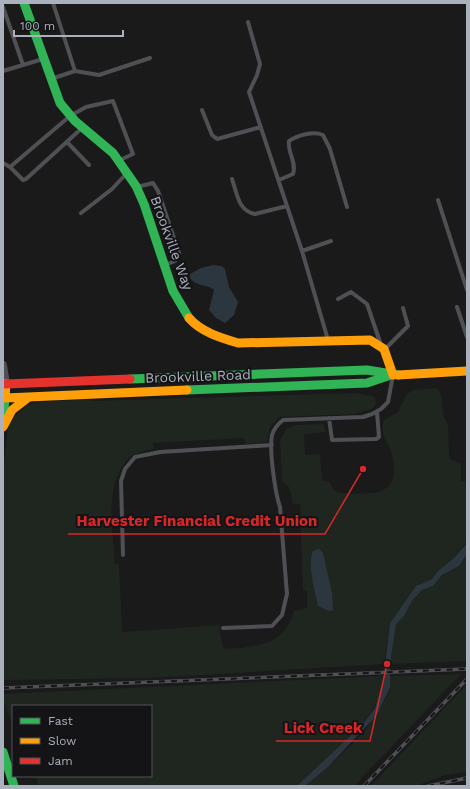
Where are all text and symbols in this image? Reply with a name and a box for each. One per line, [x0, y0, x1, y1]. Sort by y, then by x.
scale bar [14, 12, 123, 38]
text: 100 m [20, 19, 55, 33]
street label: Brookville Way [148, 194, 197, 293]
street label: Brookville Road [145, 366, 251, 386]
callout: Harvester Financial Credit Union [68, 507, 325, 534]
text: Harvester Financial Credit Union [77, 512, 317, 530]
legend [12, 705, 152, 777]
text: Fast [48, 714, 73, 728]
callout: Lick Creek [276, 714, 370, 741]
text: Lick Creek [284, 719, 363, 737]
text: Slow [48, 734, 76, 748]
text: Jam [48, 754, 73, 768]

